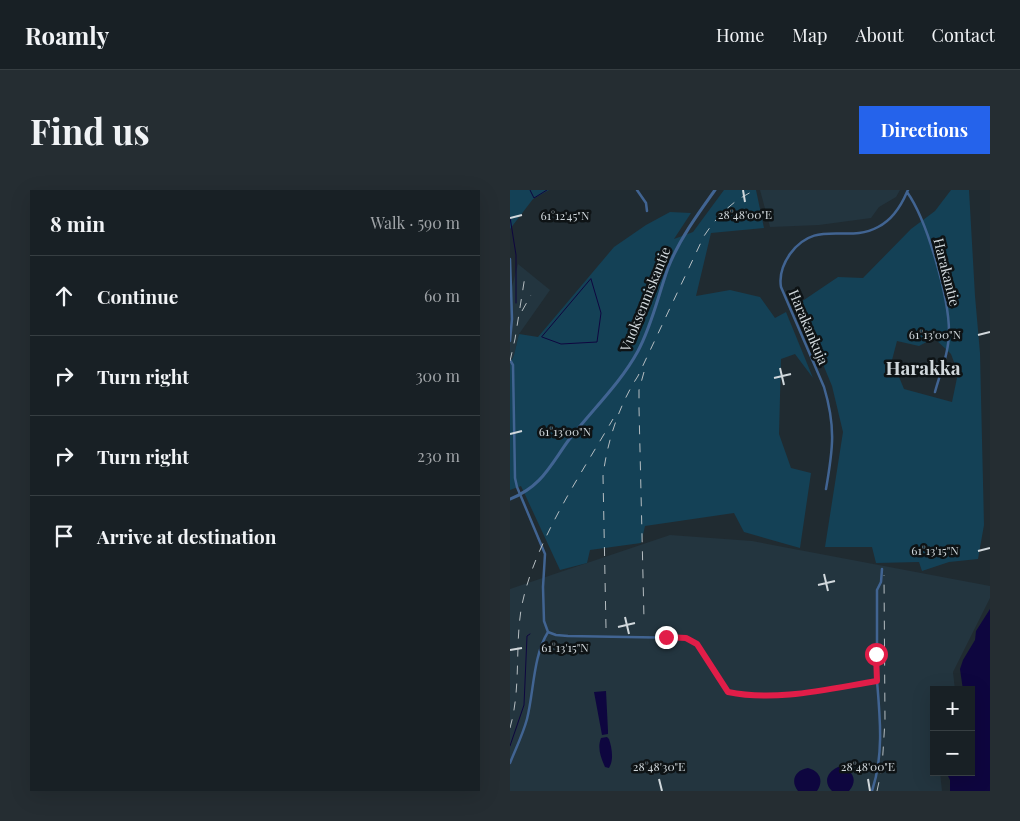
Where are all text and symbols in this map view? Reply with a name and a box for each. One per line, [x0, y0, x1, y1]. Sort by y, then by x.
text: Roamly [25, 19, 109, 51]
text: Home [716, 23, 764, 47]
text: Map [792, 23, 827, 47]
text: About [855, 23, 904, 47]
text: Contact [932, 23, 995, 47]
button: Directions [859, 106, 990, 154]
text: Find us [30, 107, 150, 154]
text: 28°48'00"E [718, 206, 772, 222]
text: 61°12'45"N [541, 207, 590, 223]
text: 8 min [50, 209, 105, 237]
text: Walk · 590 m [370, 212, 460, 233]
street label: Harakantie [929, 236, 965, 308]
street label: Vuoksenniskantie [615, 244, 675, 355]
icon: ahead [50, 282, 78, 310]
text: Continue [97, 283, 178, 309]
text: 60 m [424, 285, 460, 306]
street label: Harakankuja [785, 286, 833, 368]
text: 61°13'00"N [909, 326, 962, 342]
district label: Harakka [885, 354, 961, 380]
icon: right [50, 362, 78, 390]
text: Turn right [97, 363, 189, 389]
text: 300 m [415, 365, 460, 386]
text: 61°13'00"N [539, 423, 592, 439]
icon: right [50, 442, 78, 470]
text: Turn right [97, 443, 189, 469]
text: 230 m [417, 445, 460, 466]
icon: arrive [50, 522, 78, 550]
text: Arrive at destination [97, 523, 277, 549]
text: 61°13'15"N [911, 542, 959, 558]
route end [655, 626, 678, 649]
text: 61°13'15"N [541, 639, 589, 655]
route start [865, 643, 888, 666]
map controls [930, 686, 975, 776]
button: + [930, 686, 975, 731]
button: − [930, 731, 975, 776]
text: 28°48'30"E [633, 758, 685, 774]
text: 28°48'00"E [841, 758, 895, 774]

